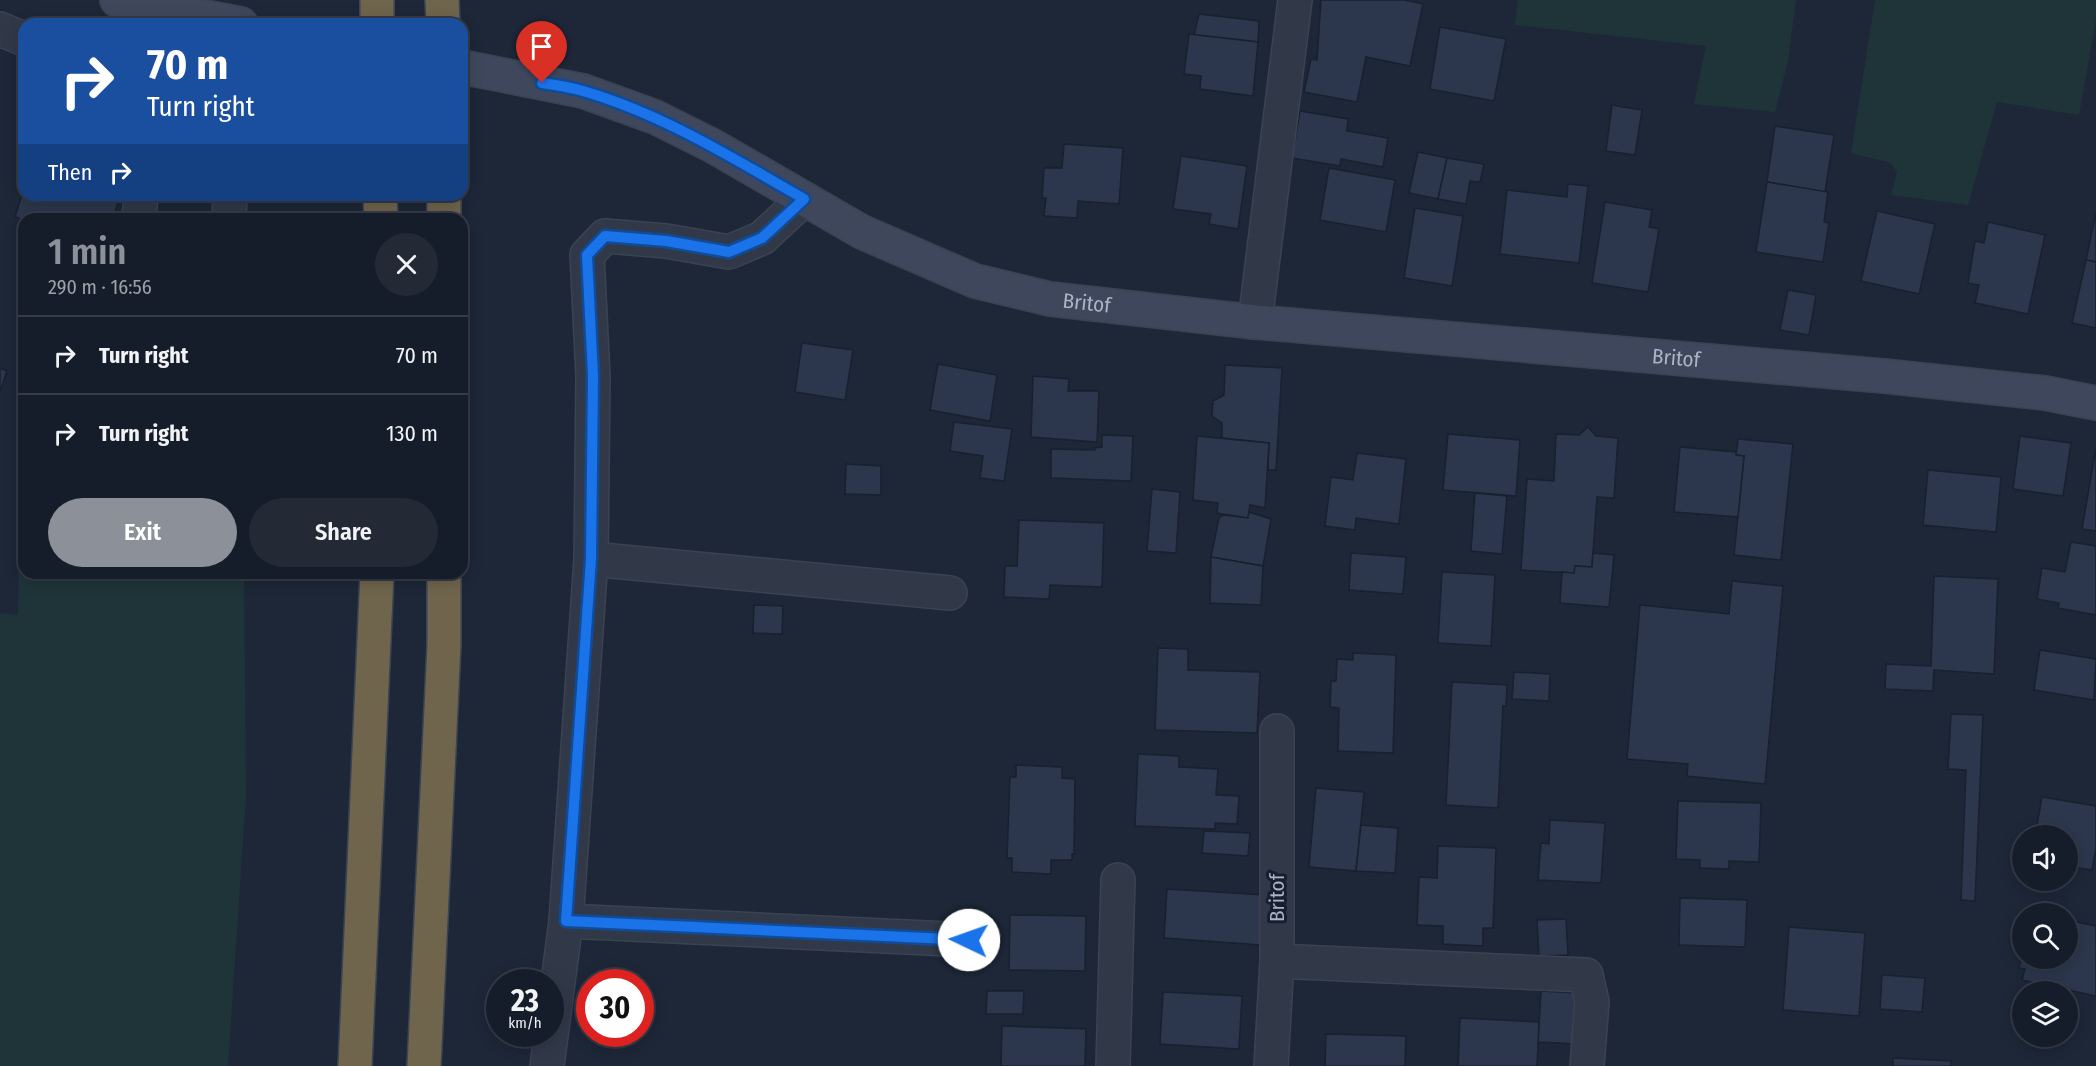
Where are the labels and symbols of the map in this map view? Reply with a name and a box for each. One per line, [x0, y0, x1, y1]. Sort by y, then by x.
pin [516, 21, 567, 83]
street label: Britof [1061, 288, 1114, 319]
street label: Britof [1651, 343, 1703, 373]
street label: Britof [1264, 872, 1290, 922]
position arrow [937, 908, 1001, 972]
speed limit sign: 30 [576, 969, 654, 1047]

